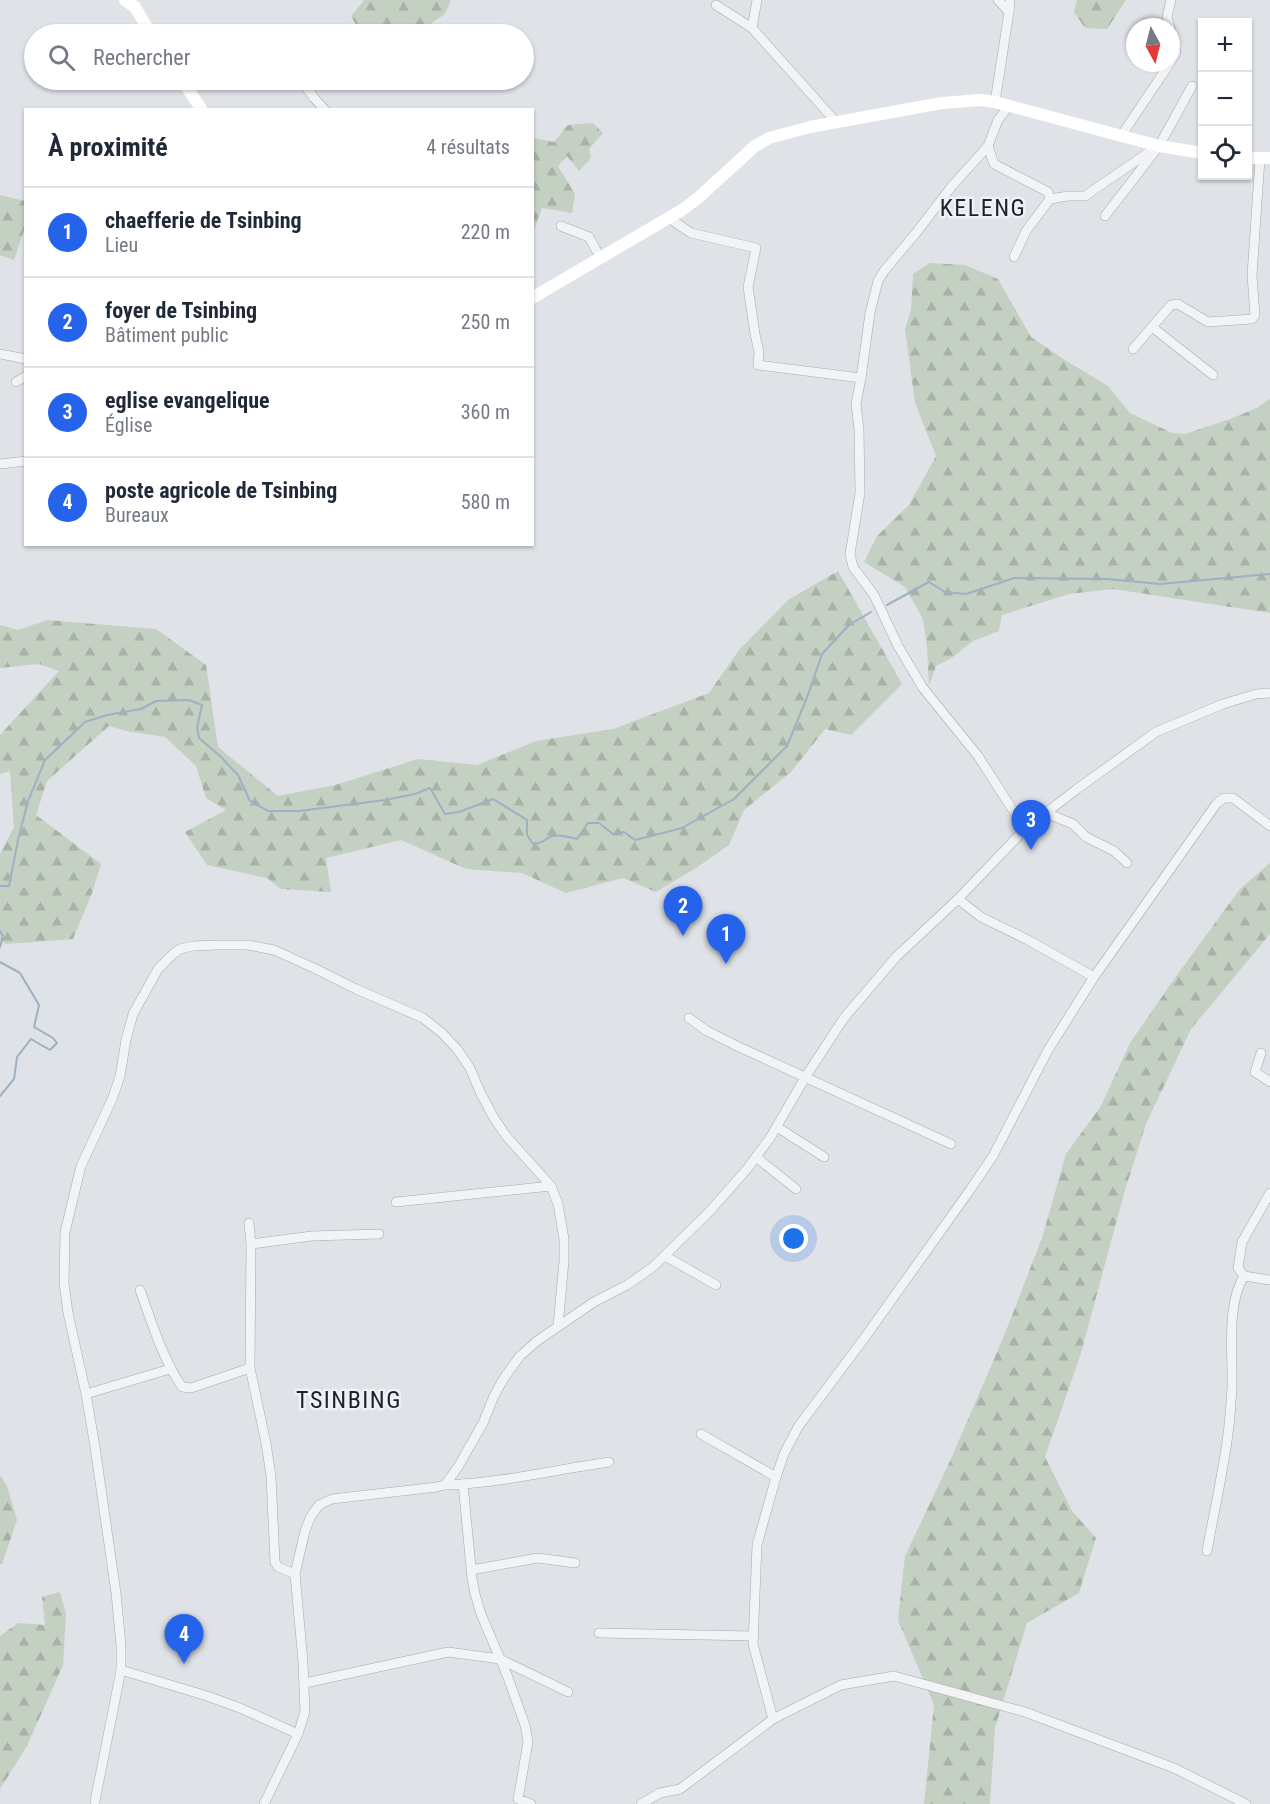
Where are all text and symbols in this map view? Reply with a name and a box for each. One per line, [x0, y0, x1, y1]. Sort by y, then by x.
north arrow [1126, 18, 1180, 72]
map controls [1198, 18, 1252, 180]
button: + [1198, 18, 1252, 72]
search box [24, 24, 534, 90]
icon: search [45, 41, 78, 74]
text: Rechercher [93, 45, 190, 70]
button: − [1198, 72, 1252, 126]
button: locate [1198, 126, 1252, 180]
text: À proximité [48, 132, 168, 162]
text: 4 résultats [426, 135, 510, 159]
district label: KELENG [940, 194, 1026, 222]
text: chaefferie de Tsinbing [105, 208, 302, 233]
text: 1 [62, 220, 73, 244]
text: 220 m [461, 220, 510, 244]
text: Lieu [105, 233, 138, 257]
text: foyer de Tsinbing [105, 298, 257, 323]
text: 2 [62, 310, 73, 334]
text: 250 m [461, 310, 510, 334]
text: Bâtiment public [105, 323, 228, 347]
text: eglise evangelique [105, 388, 270, 413]
text: 3 [62, 400, 73, 424]
text: 360 m [461, 400, 510, 424]
text: Église [105, 413, 152, 437]
text: poste agricole de Tsinbing [105, 478, 337, 503]
text: 4 [62, 490, 73, 514]
text: 580 m [461, 490, 510, 514]
text: Bureaux [105, 503, 169, 527]
pin: 3 [1012, 800, 1050, 850]
pin: 2 [664, 886, 702, 936]
pin: 1 [706, 914, 746, 964]
your location [779, 1224, 808, 1253]
district label: TSINBING [296, 1386, 402, 1414]
pin: 4 [164, 1614, 204, 1664]

